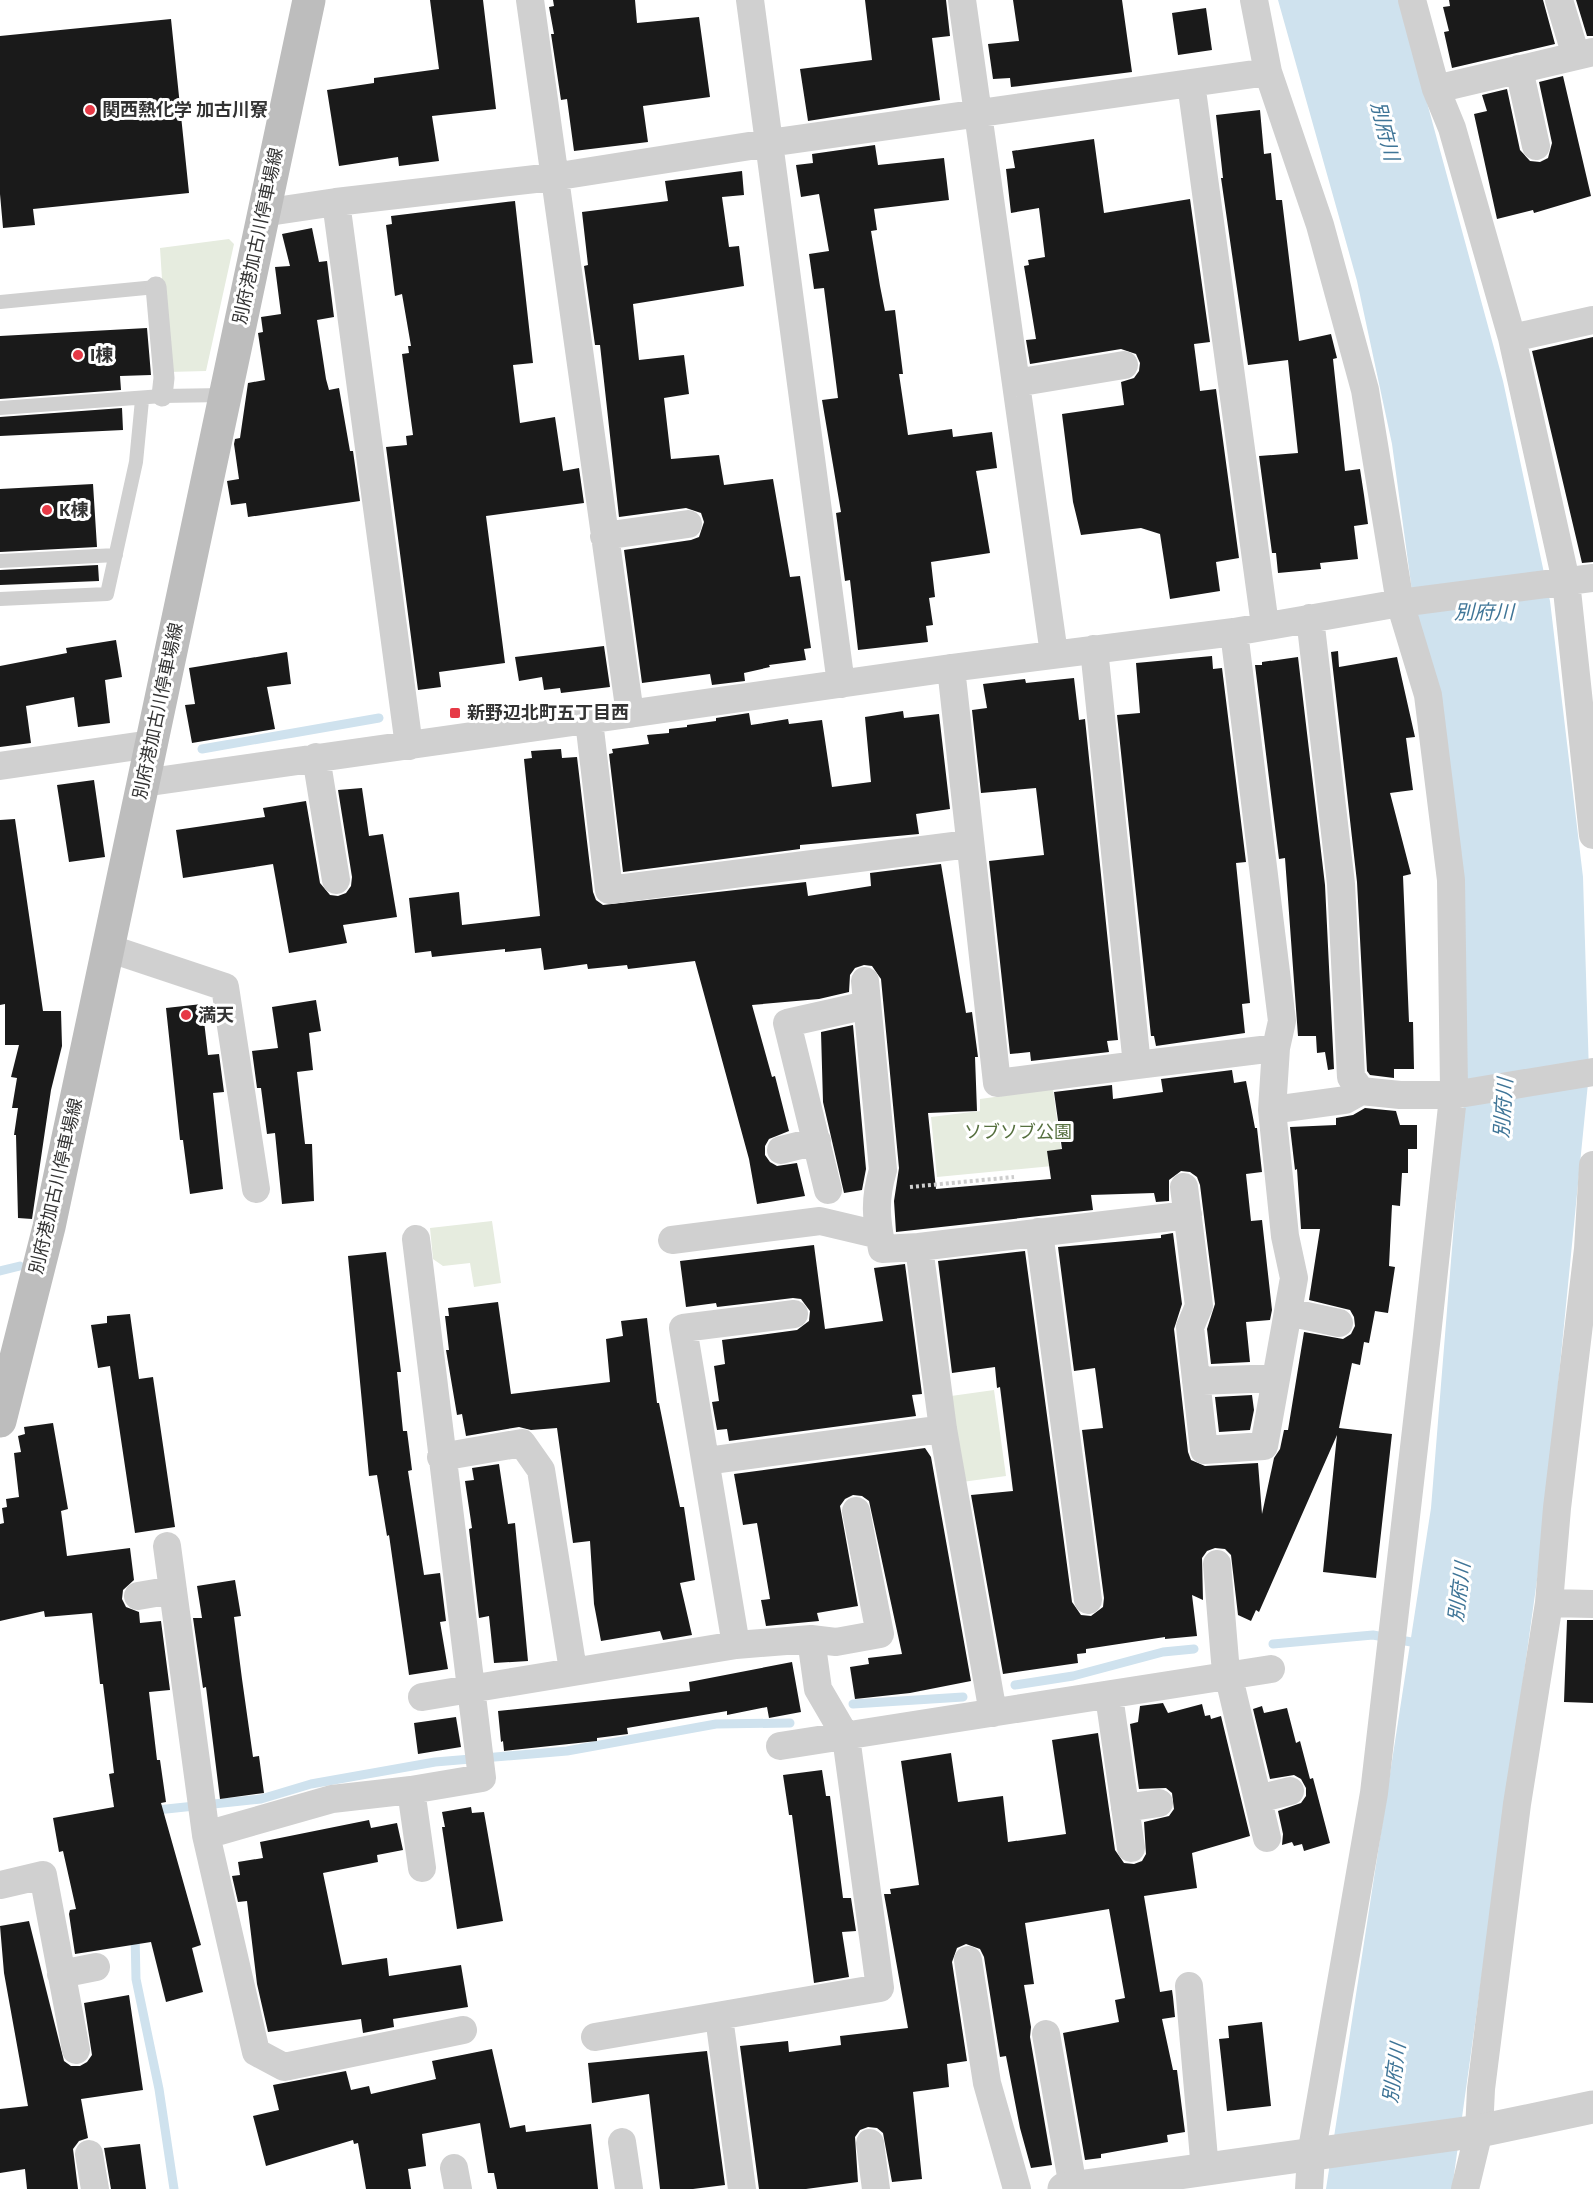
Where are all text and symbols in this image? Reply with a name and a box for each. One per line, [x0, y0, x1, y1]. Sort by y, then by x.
place label: 関西熱化学 加古川寮 [102, 98, 268, 120]
water label: 別府川 [1367, 99, 1405, 165]
marker: 関西熱化学 加古川寮 [83, 103, 97, 117]
street label: 別府港加古川停車場線 [228, 145, 286, 326]
place label: I棟 [90, 343, 113, 365]
marker: I棟 [71, 348, 85, 362]
place label: K棟 [59, 498, 88, 520]
marker: K棟 [40, 503, 54, 517]
water label: 別府川 [1454, 599, 1516, 623]
street label: 別府港加古川停車場線 [128, 620, 186, 801]
place label: 新野辺北町五丁目西 [467, 701, 629, 723]
marker: 新野辺北町五丁目西 [448, 706, 462, 720]
place label: 満天 [198, 1003, 234, 1025]
marker: 満天 [179, 1008, 193, 1022]
water label: 別府川 [1488, 1075, 1516, 1139]
street label: 別府港加古川停車場線 [24, 1096, 86, 1276]
park label: ソブソブ公園 [964, 1120, 1072, 1142]
water label: 別府川 [1442, 1559, 1474, 1623]
water label: 別府川 [1377, 2040, 1409, 2104]

